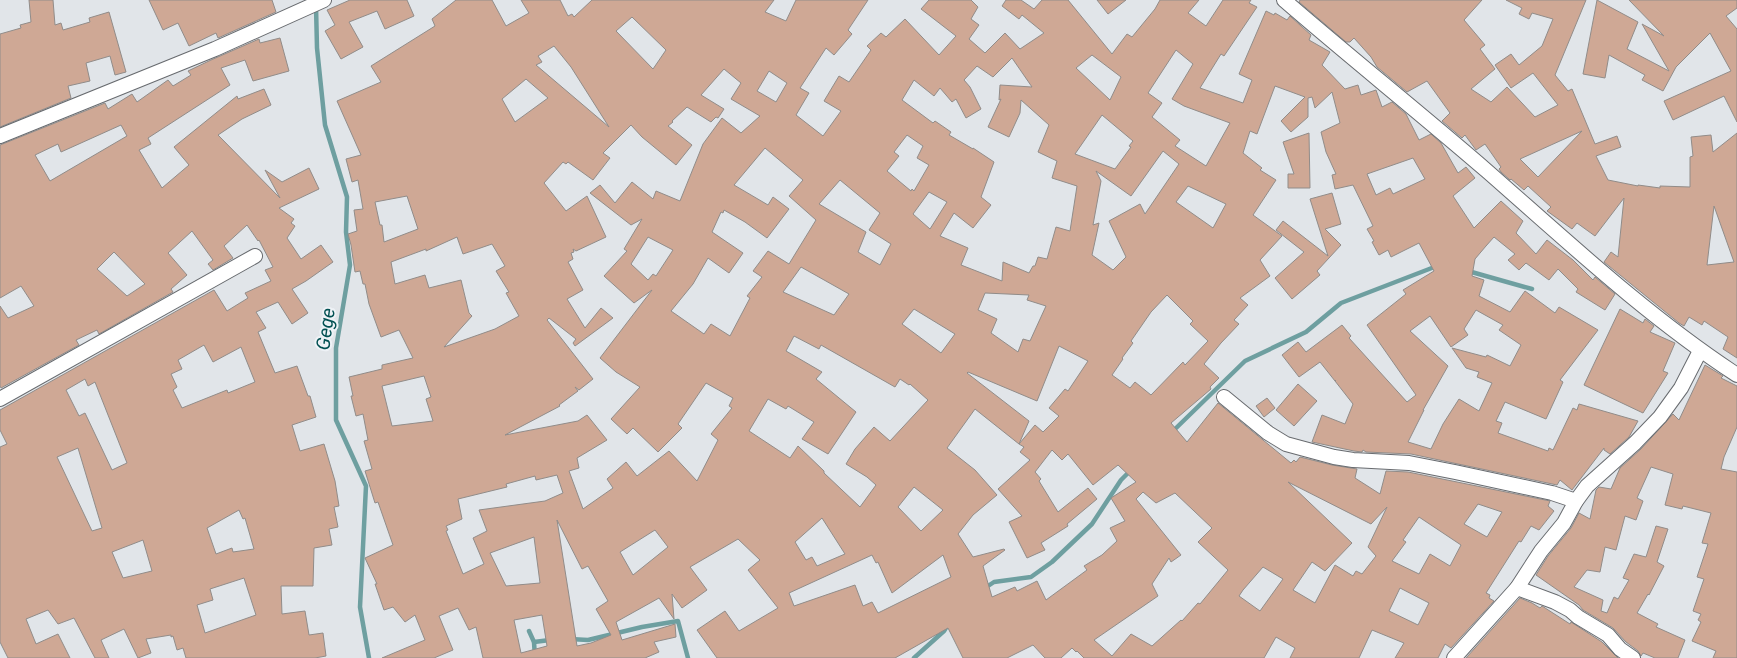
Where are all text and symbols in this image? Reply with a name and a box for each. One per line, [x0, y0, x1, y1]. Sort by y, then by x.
water label: Gege [311, 306, 340, 352]

